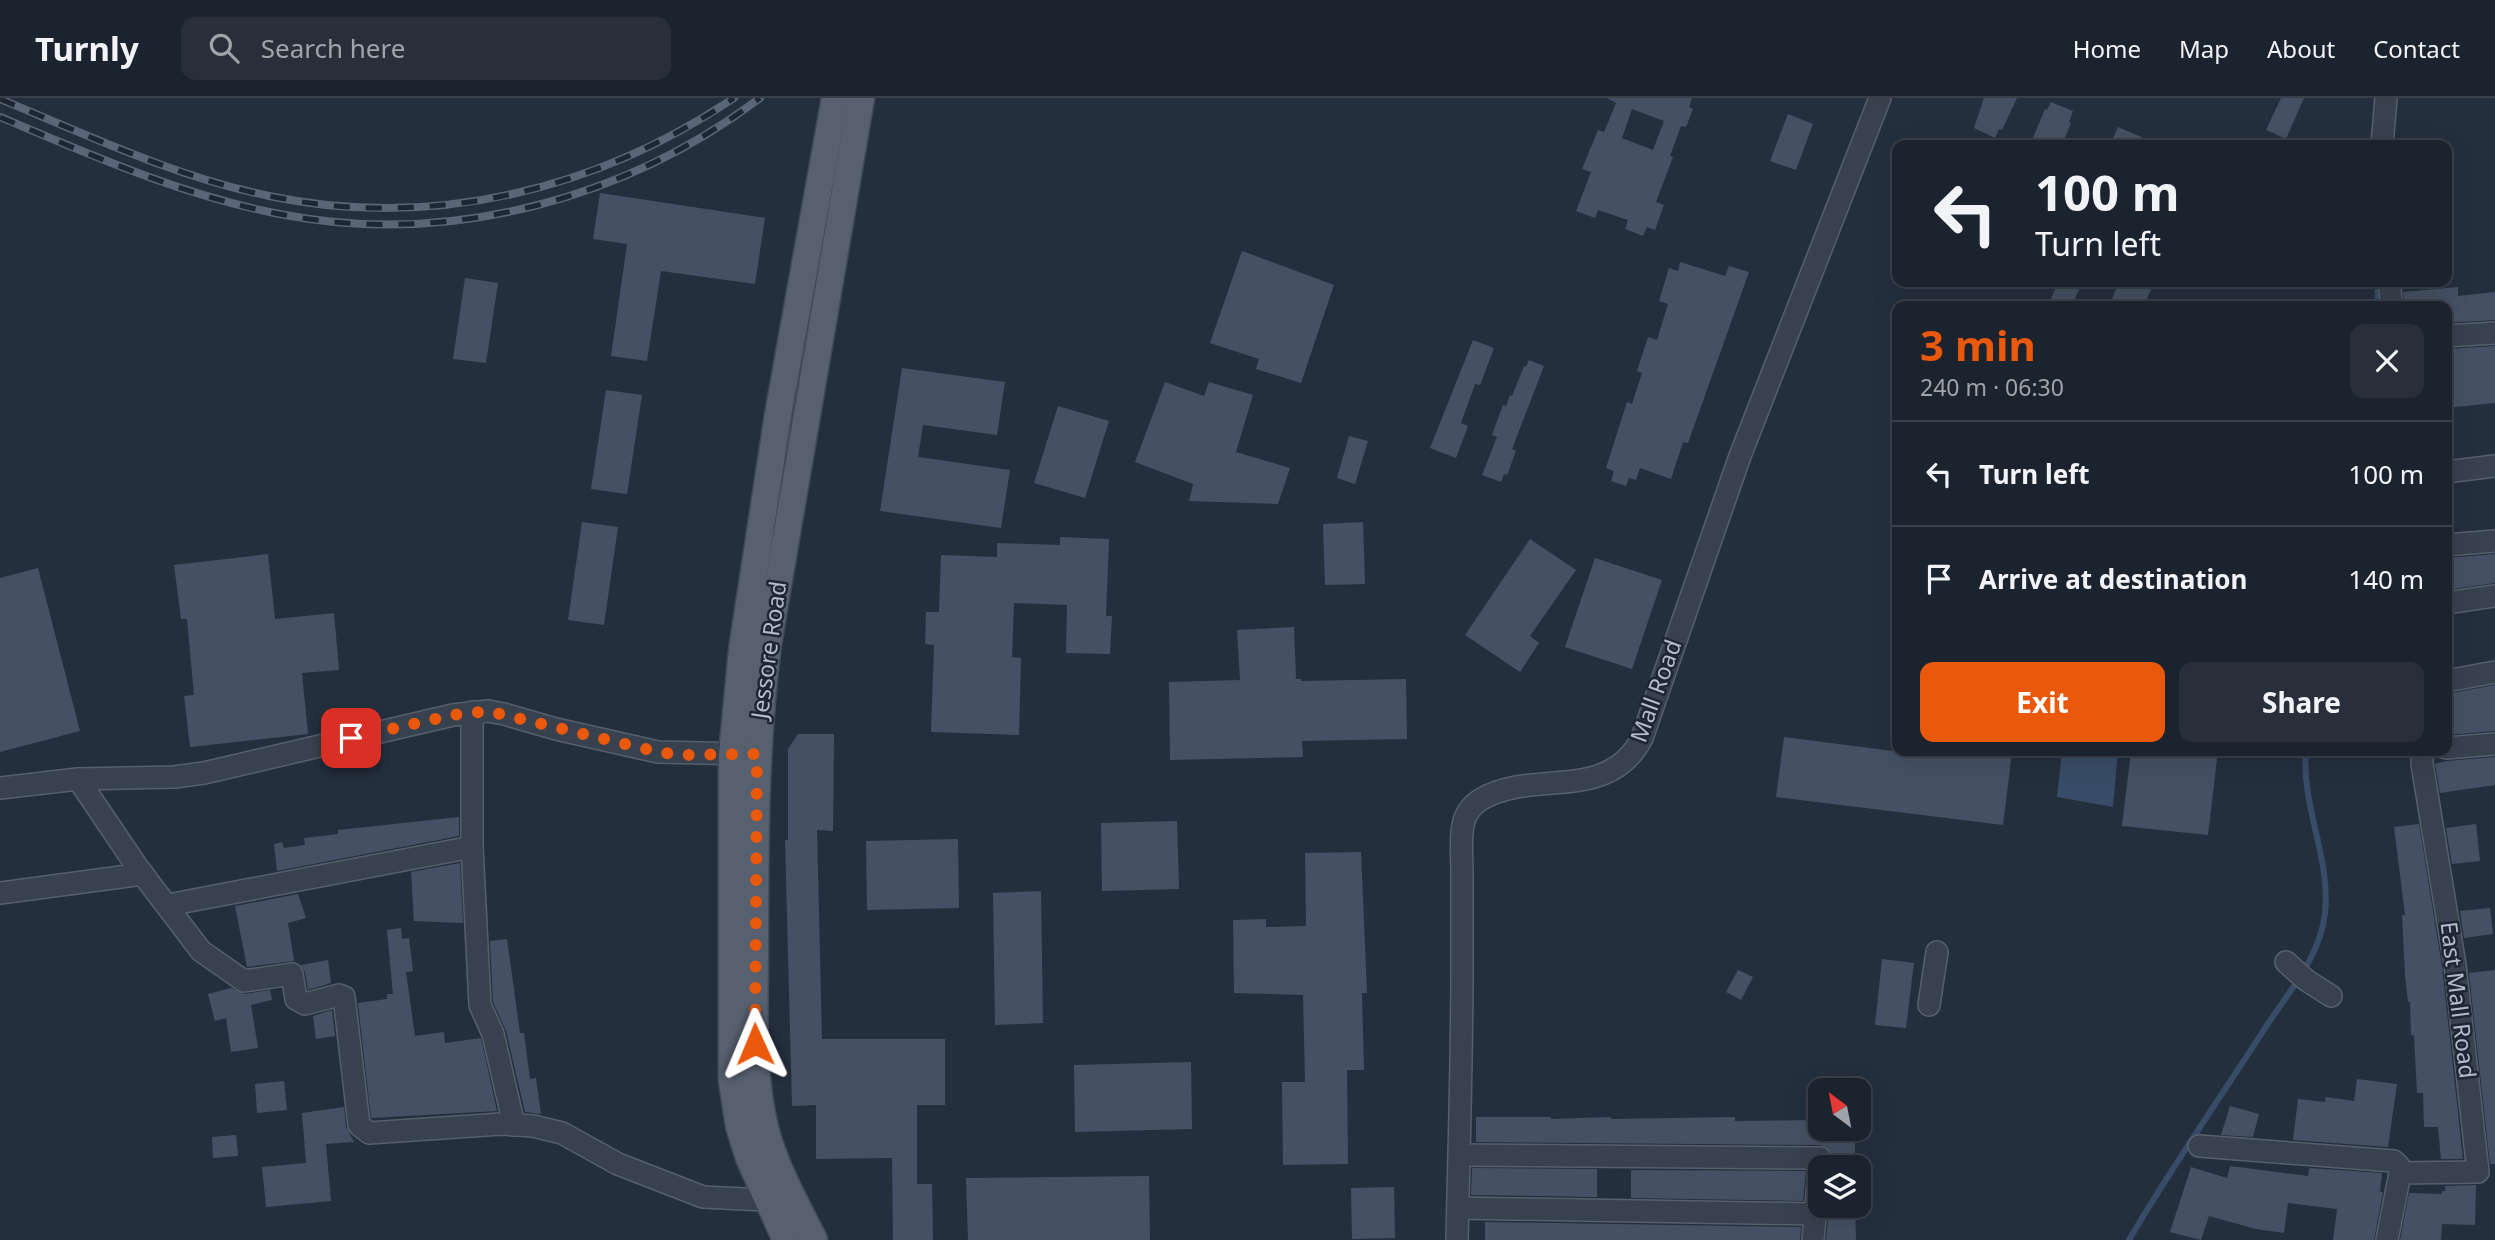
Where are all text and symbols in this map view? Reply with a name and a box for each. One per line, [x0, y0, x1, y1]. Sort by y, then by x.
search box [181, 17, 671, 80]
text: Turnly [35, 26, 139, 71]
icon: search [205, 29, 243, 67]
text: Search here [261, 30, 405, 66]
text: Home [2073, 32, 2141, 65]
text: Map [2179, 32, 2229, 65]
text: About [2267, 32, 2335, 65]
text: Contact [2373, 32, 2460, 65]
text: 100 m [2035, 159, 2180, 225]
icon: left [1920, 168, 2011, 259]
text: Turn left [2035, 222, 2161, 265]
text: 3 min [1920, 316, 2036, 373]
button: close [2350, 324, 2424, 398]
text: 240 m · 06:30 [1920, 371, 2064, 403]
icon: left [1920, 455, 1958, 493]
text: Turn left [1979, 456, 2090, 492]
text: 100 m [2348, 456, 2424, 492]
icon: arrive [1920, 560, 1958, 598]
text: Arrive at destination [1979, 561, 2248, 597]
text: 140 m [2348, 561, 2424, 597]
street label: Jessore Road [742, 579, 793, 723]
street label: Mall Road [1622, 635, 1688, 746]
button: Exit [1920, 662, 2165, 742]
button: Share [2179, 662, 2424, 742]
pin [321, 708, 381, 768]
icon: arrive [332, 719, 370, 757]
street label: East Mall Road [2433, 920, 2484, 1080]
position arrow [718, 1007, 792, 1081]
north arrow [1808, 1078, 1871, 1141]
map controls [1808, 1078, 1871, 1218]
button: layers [1808, 1155, 1871, 1218]

